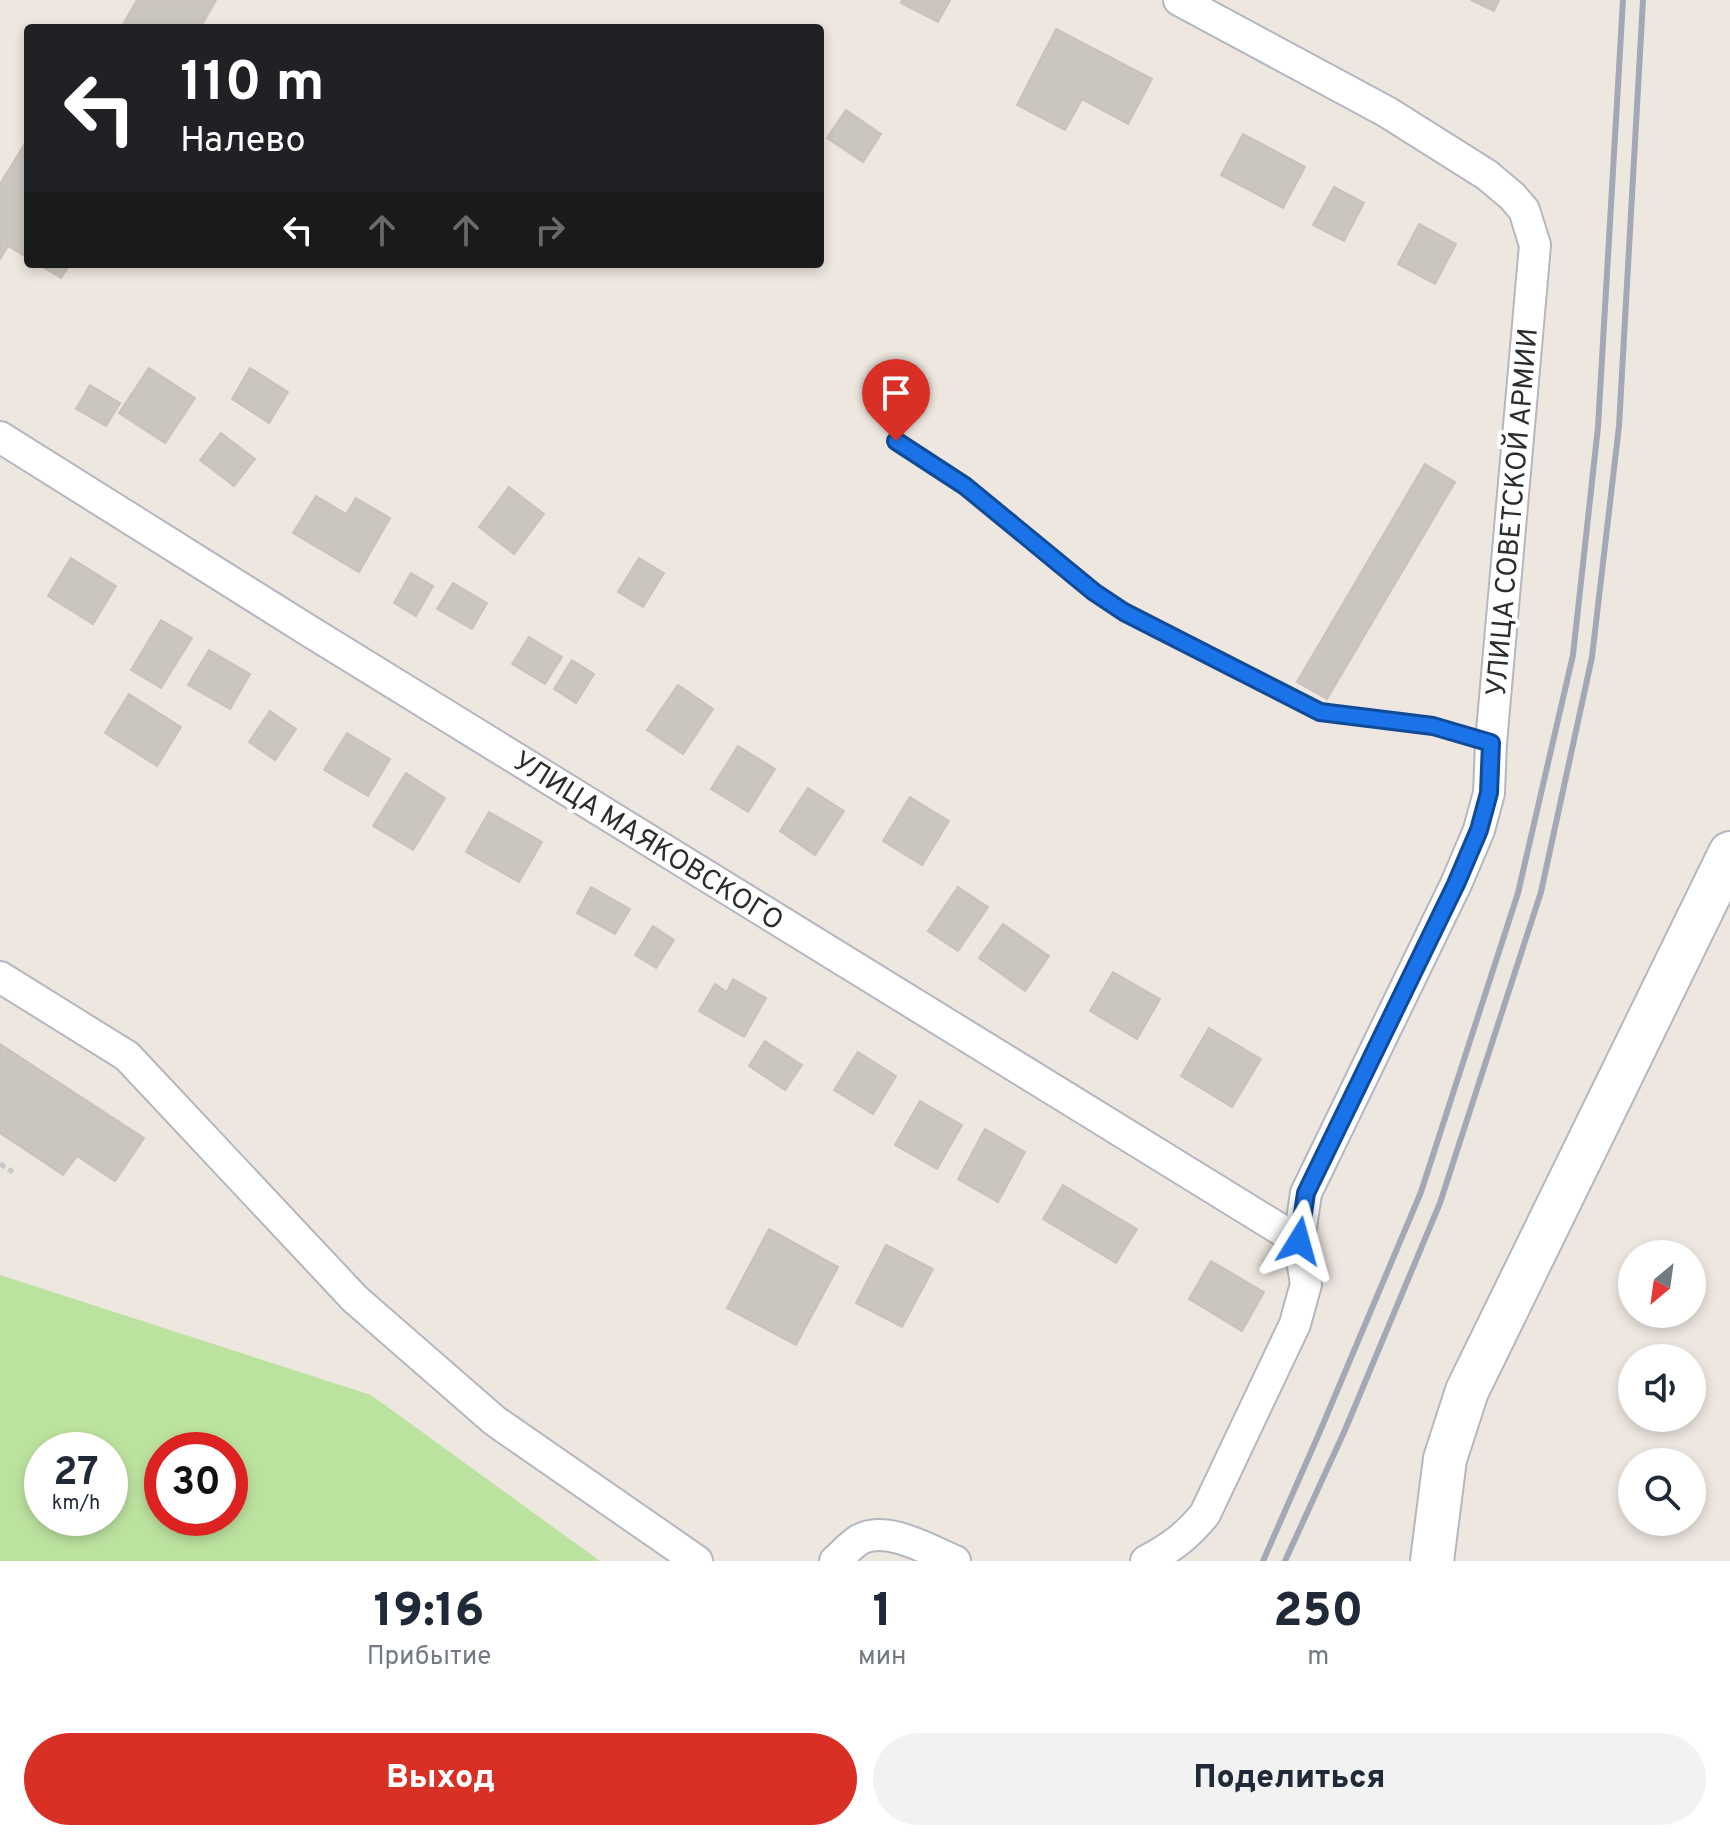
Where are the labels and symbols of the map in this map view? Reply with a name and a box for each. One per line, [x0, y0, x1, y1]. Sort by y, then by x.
street label: УЛИЦА СОВЕТСКОЙ АРМИИ [1478, 326, 1548, 698]
pin [862, 359, 930, 441]
street label: УЛИЦА МАЯКОВСКОГО [506, 745, 789, 941]
position arrow [1257, 1199, 1341, 1283]
north arrow [1618, 1240, 1706, 1328]
speed limit sign: 30 [144, 1432, 248, 1536]

